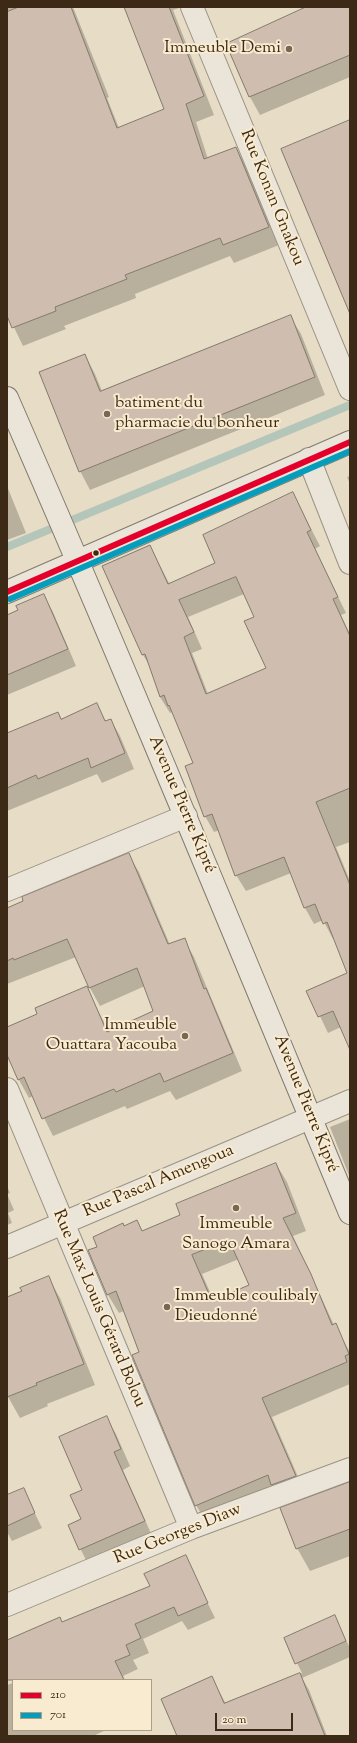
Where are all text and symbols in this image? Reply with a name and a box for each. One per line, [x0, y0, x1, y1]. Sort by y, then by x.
place label: Immeuble Demi [164, 39, 281, 59]
marker: Immeuble Demi [284, 44, 294, 54]
street label: Rue Konan Gnakou [234, 127, 308, 269]
place label: batiment du pharmacie du bonheur [115, 394, 279, 434]
marker: batiment du pharmacie du bonheur [102, 409, 112, 419]
unlabelled marker [91, 548, 101, 558]
street label: Avenue Pierre Kipré [143, 733, 219, 877]
place label: Immeuble Ouattara Yacouba [46, 1016, 177, 1056]
marker: Immeuble Ouattara Yacouba [180, 1031, 190, 1041]
street label: Avenue Pierre Kipré [268, 1032, 342, 1176]
street label: Rue Pascal Amengoua [81, 1141, 237, 1223]
marker: Immeuble Sanogo Amara [231, 1203, 241, 1213]
street label: Rue Max Louis Gérard Bolou [47, 1207, 149, 1411]
place label: Immeuble Sanogo Amara [182, 1215, 290, 1255]
place label: Immeuble coulibaly Dieudonné [175, 1287, 318, 1327]
marker: Immeuble coulibaly Dieudonné [162, 1302, 172, 1312]
street label: Rue Georges Diaw [111, 1500, 245, 1570]
legend [12, 1679, 152, 1731]
text: 210 [50, 1686, 66, 1704]
scale bar [217, 1705, 295, 1731]
text: 701 [50, 1706, 66, 1724]
text: 20 m [222, 1711, 246, 1729]

